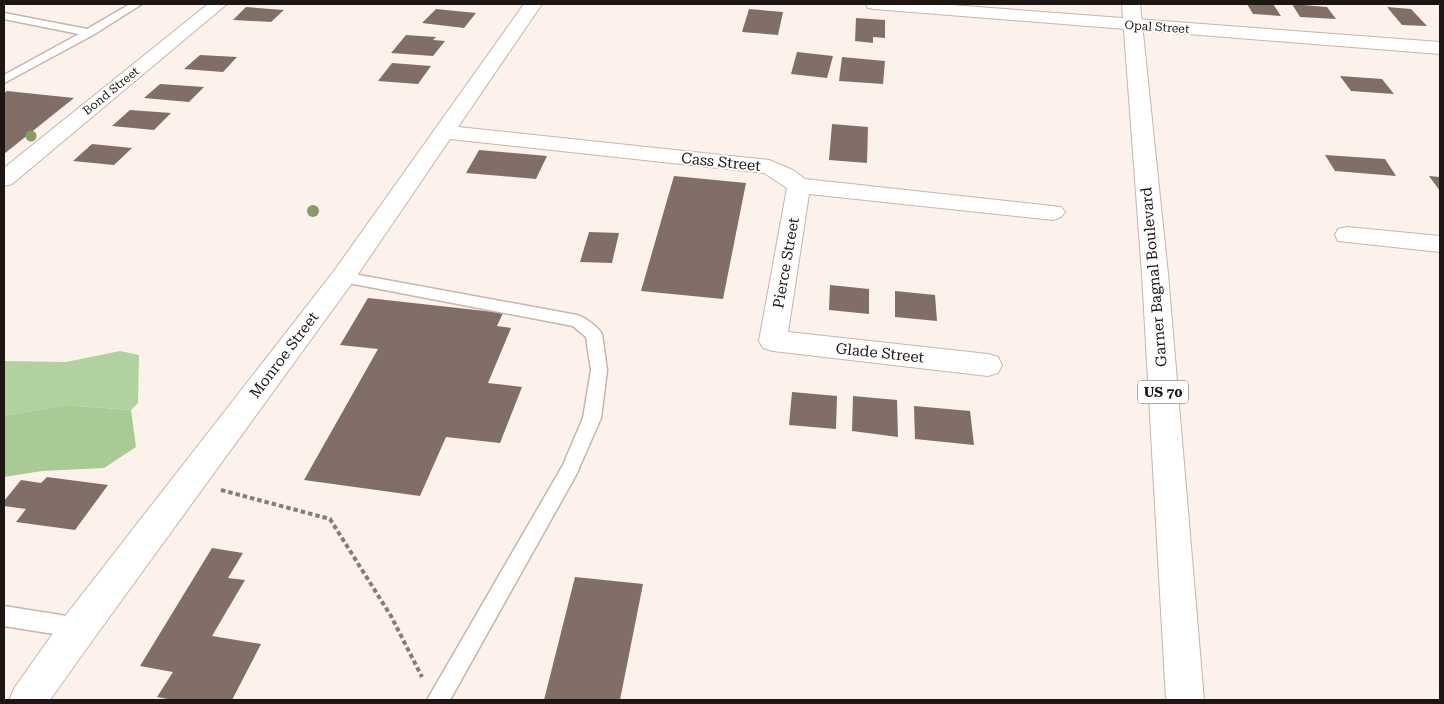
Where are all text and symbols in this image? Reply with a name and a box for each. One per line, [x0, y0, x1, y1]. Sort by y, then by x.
street label: Opal Street [1124, 18, 1190, 36]
street label: Bond Street [80, 64, 142, 118]
street label: Cass Street [680, 149, 762, 175]
street label: Garner Bagnal Boulevard [1137, 186, 1171, 368]
street label: Pierce Street [769, 216, 803, 310]
street label: Monroe Street [246, 308, 323, 402]
street label: Glade Street [835, 339, 926, 367]
road number: US 70 [1138, 381, 1188, 404]

